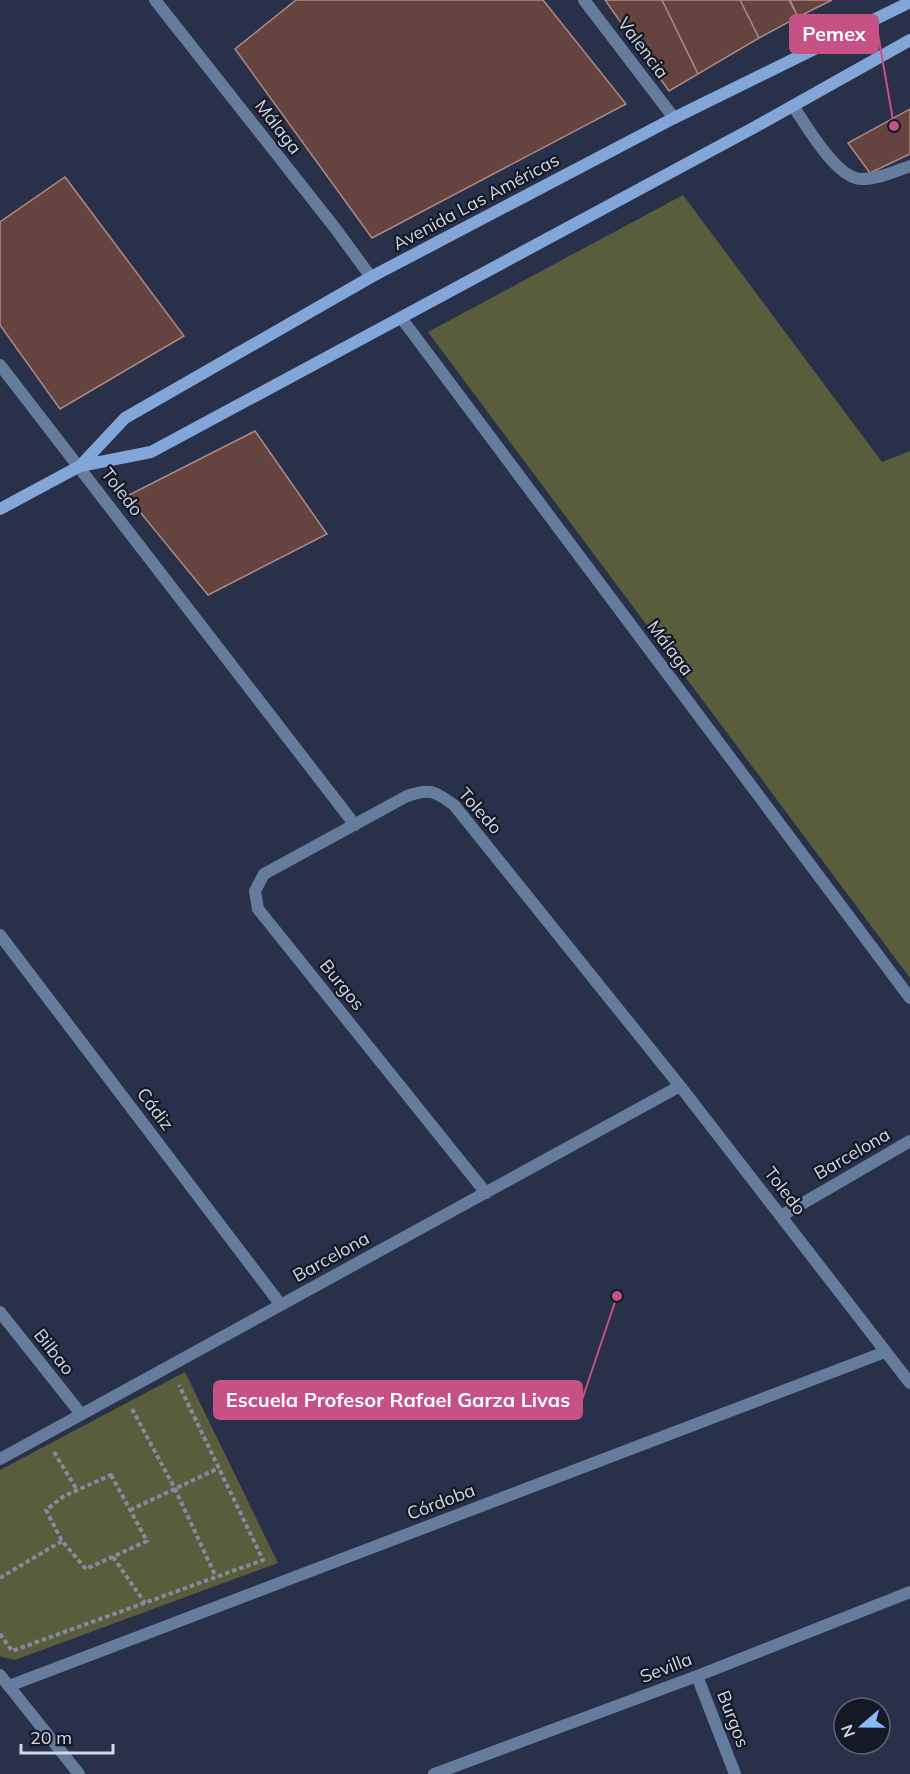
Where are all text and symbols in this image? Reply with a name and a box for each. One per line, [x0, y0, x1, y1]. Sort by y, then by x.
street label: Valencia [613, 12, 674, 83]
callout: Pemex [790, 15, 878, 53]
text: Pemex [802, 21, 867, 46]
street label: Málaga [250, 95, 307, 159]
street label: Avenida Las Américas [388, 148, 563, 255]
street label: Toledo [96, 463, 148, 520]
street label: Málaga [642, 616, 699, 680]
street label: Toledo [453, 783, 507, 839]
street label: Burgos [315, 954, 370, 1015]
street label: Cádiz [132, 1083, 179, 1135]
street label: Barcelona [810, 1123, 894, 1184]
street label: Toledo [759, 1162, 811, 1219]
street label: Barcelona [288, 1226, 373, 1287]
street label: Bilbao [29, 1324, 80, 1380]
callout: Escuela Profesor Rafael Garza Livas [214, 1381, 582, 1419]
text: Escuela Profesor Rafael Garza Livas [226, 1387, 570, 1412]
street label: Córdoba [404, 1478, 478, 1525]
street label: Sevilla [636, 1647, 695, 1688]
street label: Burgos [712, 1687, 755, 1751]
north arrow [832, 1696, 892, 1756]
scale bar [21, 1717, 112, 1755]
text: N [836, 1722, 859, 1740]
text: 20 m [30, 1726, 72, 1749]

